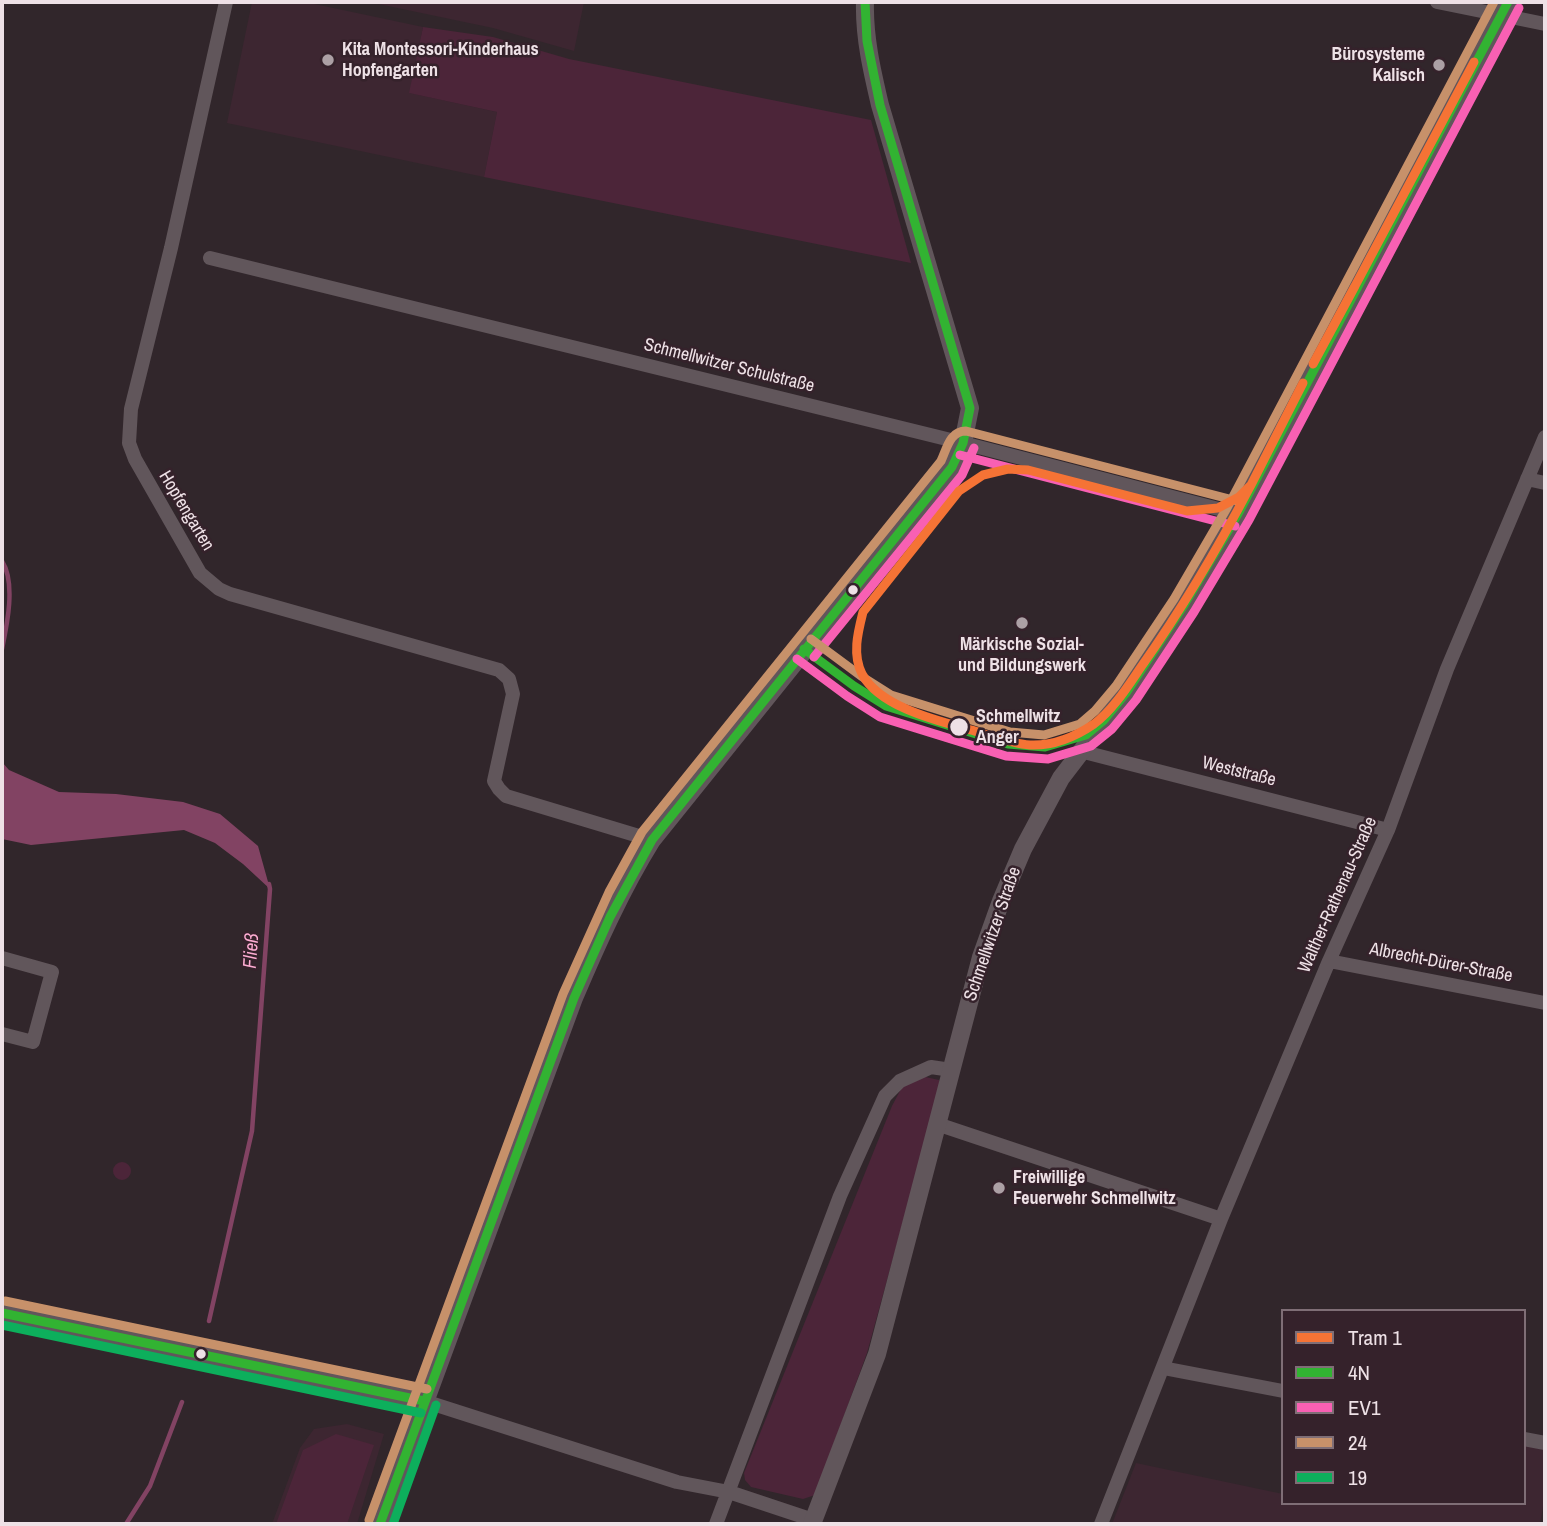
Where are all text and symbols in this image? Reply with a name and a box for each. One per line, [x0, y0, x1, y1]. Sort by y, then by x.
place label: Kita Montessori-Kinderhaus Hopfengarten [342, 39, 539, 82]
place label: Bürosysteme Kalisch [1331, 44, 1425, 86]
marker: Kita Montessori-Kinderhaus Hopfengarten [320, 52, 336, 68]
marker: Bürosysteme Kalisch [1431, 57, 1447, 73]
street label: Schmellwitzer Schulstraße [642, 334, 816, 398]
street label: Hopfengarten [154, 467, 218, 555]
unlabelled marker [846, 583, 860, 597]
marker: Märkische Sozial- und Bildungswerk [1014, 615, 1030, 631]
place label: Märkische Sozial- und Bildungswerk [958, 634, 1086, 676]
place label: Schmellwitz Anger [976, 706, 1060, 748]
marker: Schmellwitz Anger [948, 716, 970, 738]
street label: Weststraße [1200, 752, 1278, 792]
street label: Walther-Rathenau-Straße [1294, 814, 1382, 976]
street label: Schmellwitzer Straße [960, 864, 1026, 1004]
water label: Fließ [239, 933, 265, 969]
street label: Albrecht-Dürer-Straße [1368, 939, 1514, 987]
place label: Freiwillige Feuerwehr Schmellwitz [1013, 1167, 1176, 1210]
marker: Freiwillige Feuerwehr Schmellwitz [991, 1180, 1007, 1196]
legend [1281, 1309, 1526, 1505]
text: Tram 1 [1348, 1323, 1402, 1352]
unlabelled marker [194, 1347, 208, 1361]
text: 4N [1348, 1358, 1370, 1387]
text: EV1 [1348, 1393, 1381, 1422]
text: 24 [1348, 1428, 1367, 1457]
text: 19 [1348, 1463, 1367, 1492]

